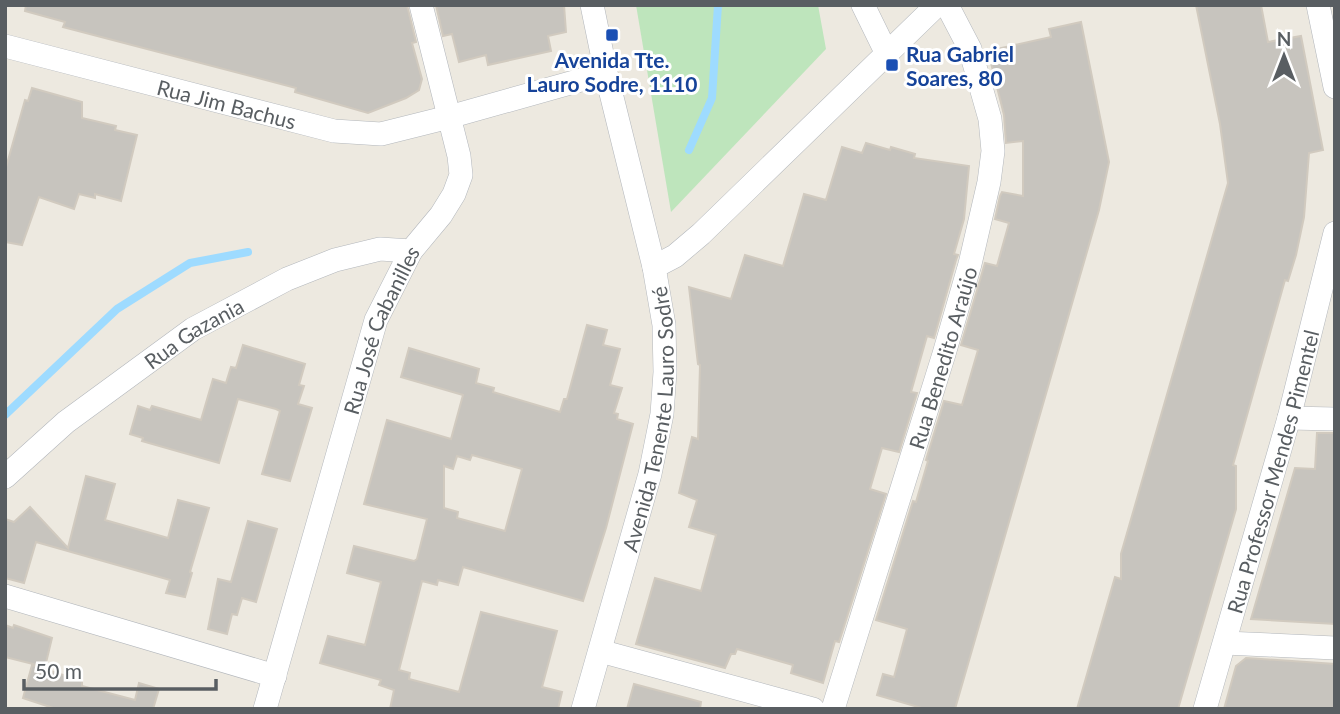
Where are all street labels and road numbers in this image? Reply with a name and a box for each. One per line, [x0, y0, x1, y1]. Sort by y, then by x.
street label: Rua Jim Bachus [155, 73, 299, 133]
street label: Rua José Cabanilles [337, 239, 424, 417]
street label: Rua Benedito Araújo [903, 263, 981, 452]
street label: Avenida Tenente Lauro Sodré [616, 285, 678, 554]
street label: Rua Gazania [139, 292, 247, 373]
street label: Rua Professor Mendes Pimentel [1221, 327, 1323, 616]

